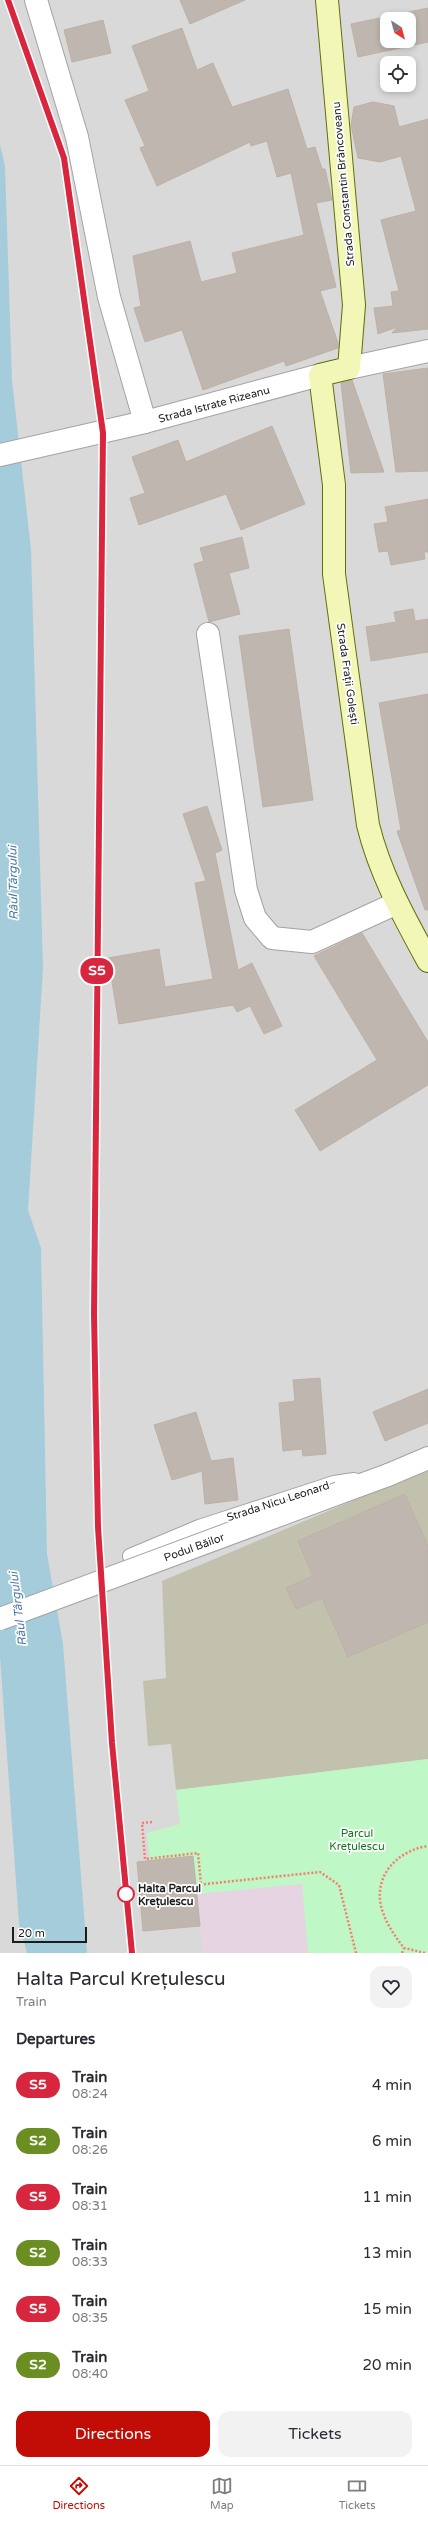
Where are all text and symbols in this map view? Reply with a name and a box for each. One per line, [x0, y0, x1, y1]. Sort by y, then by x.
north arrow [380, 12, 416, 48]
map controls [380, 12, 416, 92]
button: locate [380, 56, 416, 92]
street label: Strada Constantin Brâncoveanu [330, 101, 357, 267]
street label: Strada Istrate Rizeanu [157, 383, 271, 426]
street label: Strada Frații Golești [334, 622, 361, 726]
water label: Râul Târgului [5, 844, 21, 920]
line badge: S5 [79, 958, 115, 984]
text: S5 [88, 962, 106, 979]
street label: Strada Nicu Leonard [225, 1479, 331, 1524]
street label: Podul Băilor [162, 1530, 227, 1564]
water label: Râul Târgului [6, 1569, 29, 1647]
park label: Parcul Krețulescu [329, 1827, 385, 1853]
place label: Halta Parcul Krețulescu [138, 1882, 201, 1909]
marker: Halta Parcul Krețulescu [117, 1885, 135, 1903]
scale bar [12, 1925, 87, 1944]
text: 20 m [18, 1927, 45, 1940]
button: heart [370, 1966, 412, 2008]
text: Halta Parcul Krețulescu [16, 1968, 226, 1990]
text: Train [16, 1994, 47, 2010]
text: Departures [16, 2030, 95, 2048]
text: Train [72, 2068, 107, 2086]
text: S5 [29, 2076, 47, 2093]
text: 4 min [372, 2076, 412, 2094]
text: 08:24 [72, 2086, 108, 2102]
text: Train [72, 2124, 107, 2142]
text: S2 [29, 2132, 47, 2149]
text: 6 min [372, 2132, 412, 2150]
text: 08:26 [72, 2142, 108, 2158]
text: Train [72, 2180, 107, 2198]
text: S5 [29, 2188, 47, 2205]
text: 11 min [363, 2188, 412, 2206]
text: 08:31 [72, 2198, 108, 2214]
text: Train [72, 2236, 107, 2254]
text: S2 [29, 2244, 47, 2261]
text: 13 min [363, 2244, 412, 2262]
text: 08:33 [72, 2254, 108, 2270]
text: Train [72, 2292, 107, 2310]
text: S5 [29, 2300, 47, 2317]
text: 15 min [363, 2300, 412, 2318]
text: 08:35 [72, 2310, 108, 2326]
text: Train [72, 2348, 107, 2366]
text: S2 [29, 2356, 47, 2373]
text: 20 min [363, 2356, 412, 2374]
text: 08:40 [72, 2366, 108, 2382]
button: Directions [16, 2411, 210, 2457]
button: Tickets [218, 2411, 412, 2457]
tab: Directions [52, 2475, 105, 2512]
tab: Map [210, 2475, 234, 2512]
tab: Tickets [339, 2475, 376, 2512]

